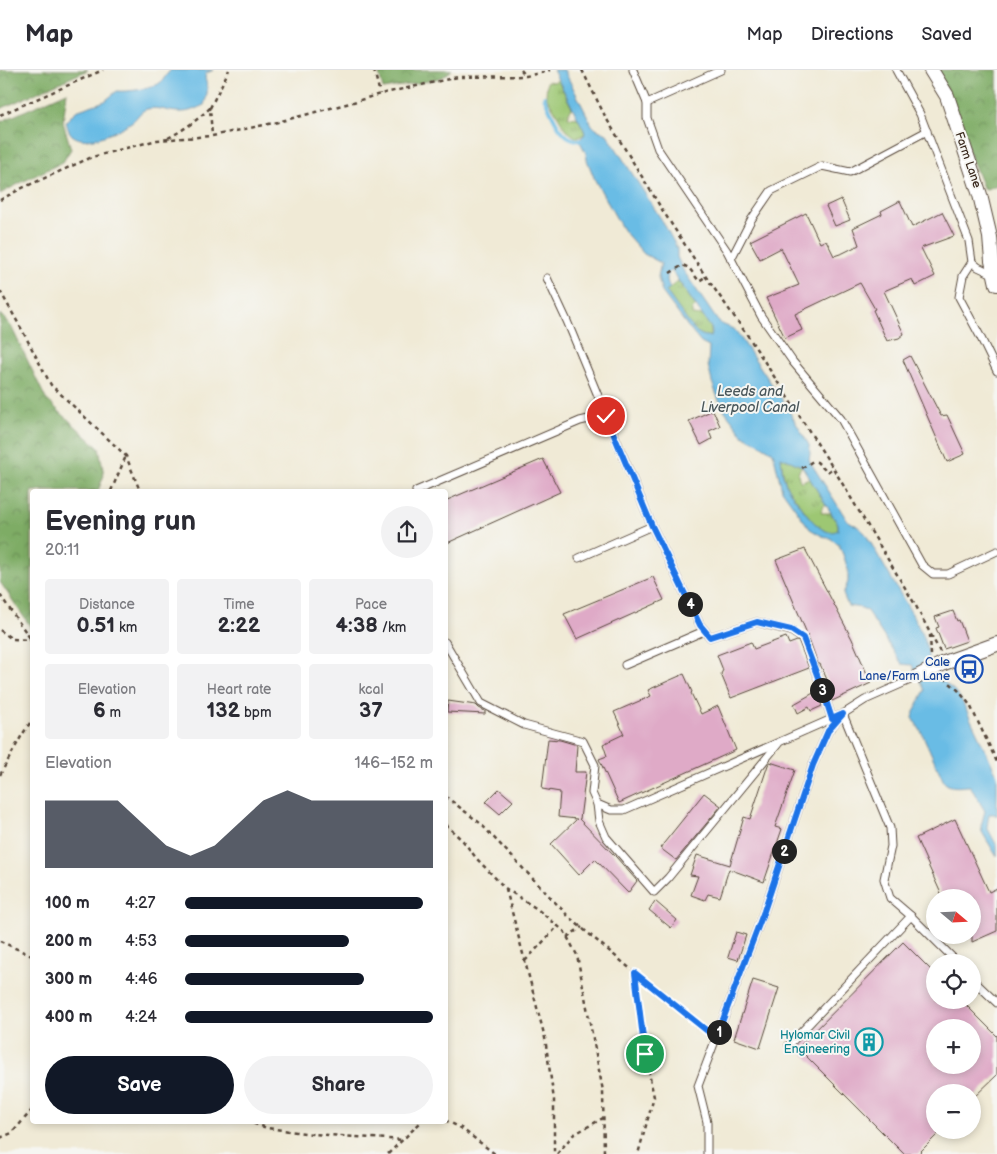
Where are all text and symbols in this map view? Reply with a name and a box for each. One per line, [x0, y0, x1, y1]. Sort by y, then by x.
text: Map [25, 20, 73, 49]
text: Map [747, 24, 783, 45]
text: Directions [811, 24, 893, 45]
text: Saved [921, 24, 972, 45]
street label: Farm Lane [951, 130, 985, 190]
water label: Leeds and Liverpool Canal [701, 383, 800, 416]
pin [585, 395, 627, 437]
icon: check [592, 402, 620, 430]
text: Evening run [45, 505, 196, 538]
button: share [381, 506, 433, 558]
text: 20:11 [45, 541, 79, 560]
pin: 4 [678, 592, 702, 616]
text: Distance [79, 596, 135, 613]
text: Time [223, 596, 255, 613]
text: Pace [355, 596, 387, 613]
text: 4 [686, 596, 695, 613]
text: 0.51 [77, 613, 115, 638]
text: 2:22 [218, 613, 260, 638]
text: 4:38 [336, 613, 378, 638]
text: km [115, 619, 137, 636]
text: /km [378, 619, 406, 636]
bus stop icon: Cale Lane/Farm Lane [954, 654, 984, 684]
place label: Cale Lane/Farm Lane [859, 655, 950, 684]
pin: 3 [810, 678, 834, 702]
text: Elevation [78, 681, 136, 698]
text: Heart rate [207, 681, 271, 698]
text: kcal [358, 681, 384, 698]
text: 3 [818, 682, 827, 699]
text: 6 [93, 698, 106, 723]
text: 132 [206, 698, 240, 723]
text: 37 [359, 698, 383, 723]
text: m [106, 704, 121, 721]
text: bpm [240, 704, 272, 721]
text: Elevation [45, 754, 112, 773]
text: 146–152 m [354, 754, 433, 773]
pin: 2 [772, 838, 796, 864]
text: 2 [780, 843, 789, 860]
north arrow [926, 889, 981, 944]
map controls [926, 889, 981, 1139]
text: 100 m [45, 894, 90, 913]
text: 4:27 [125, 894, 155, 913]
text: 200 m [45, 932, 92, 951]
text: 4:53 [125, 932, 157, 951]
button: locate [926, 954, 981, 1009]
text: 300 m [45, 970, 92, 989]
text: 4:46 [125, 970, 158, 989]
text: 400 m [45, 1008, 92, 1027]
text: 4:24 [125, 1008, 157, 1027]
button: + [926, 1019, 981, 1074]
pin: 1 [706, 1020, 732, 1044]
text: 1 [717, 1024, 722, 1041]
building icon: Hylomar Civil Engineering [854, 1027, 884, 1057]
place label: Hylomar Civil Engineering [780, 1028, 850, 1057]
pin [624, 1033, 666, 1075]
icon: arrive [631, 1040, 659, 1068]
button: Save [45, 1056, 234, 1114]
button: Share [244, 1056, 433, 1114]
button: − [926, 1084, 981, 1139]

